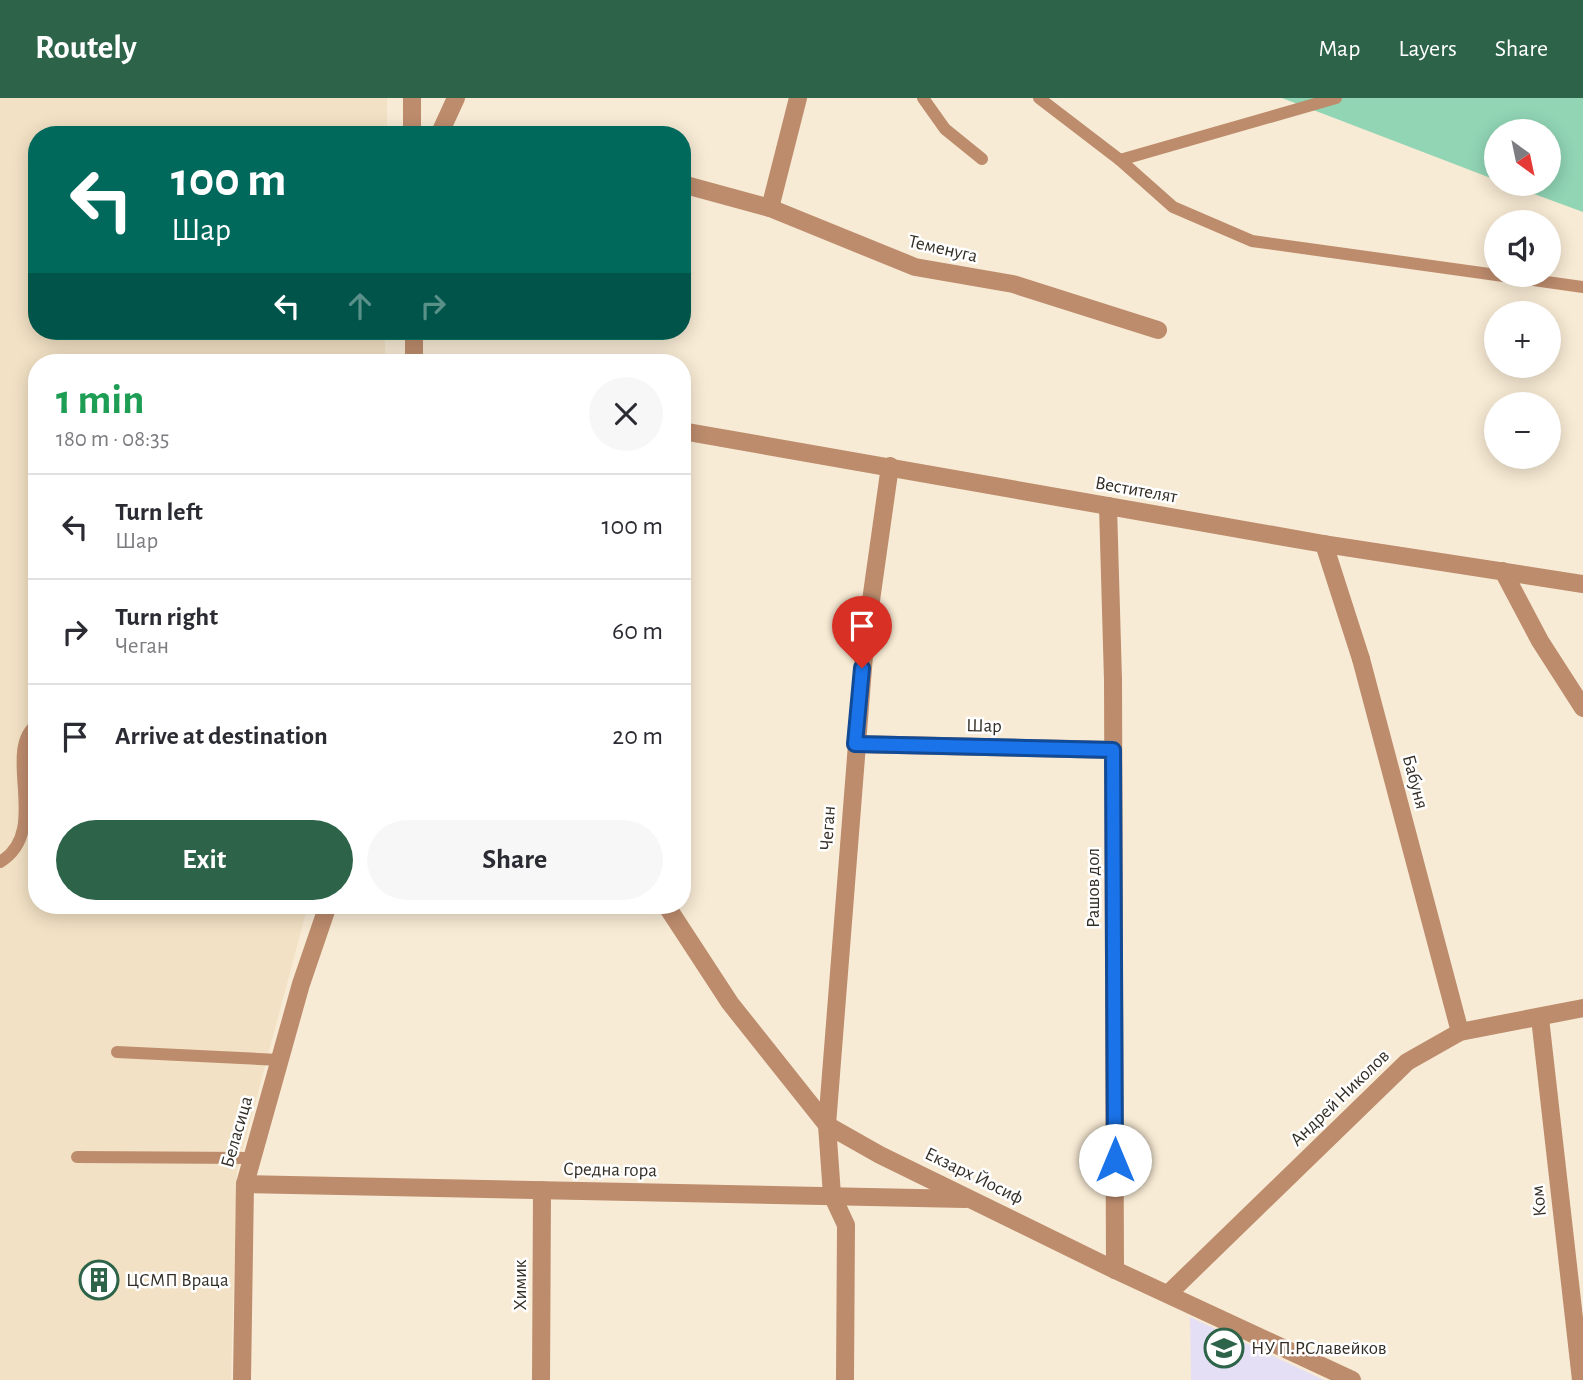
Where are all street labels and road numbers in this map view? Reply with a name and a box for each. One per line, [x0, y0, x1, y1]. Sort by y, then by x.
street label: Теменуга [907, 232, 980, 266]
street label: Вестителят [1093, 473, 1179, 507]
street label: Шар [966, 716, 1002, 736]
street label: Бабуня [1399, 753, 1431, 811]
street label: Чеган [817, 805, 839, 851]
street label: Рашов дол [1084, 848, 1103, 928]
street label: Андрей Николов [1287, 1046, 1393, 1150]
street label: Беласица [218, 1094, 256, 1170]
street label: Екзарх Йосиф [922, 1143, 1027, 1208]
street label: Средна гора [563, 1160, 657, 1180]
street label: Ком [1528, 1184, 1550, 1218]
street label: Химик [511, 1259, 530, 1311]

